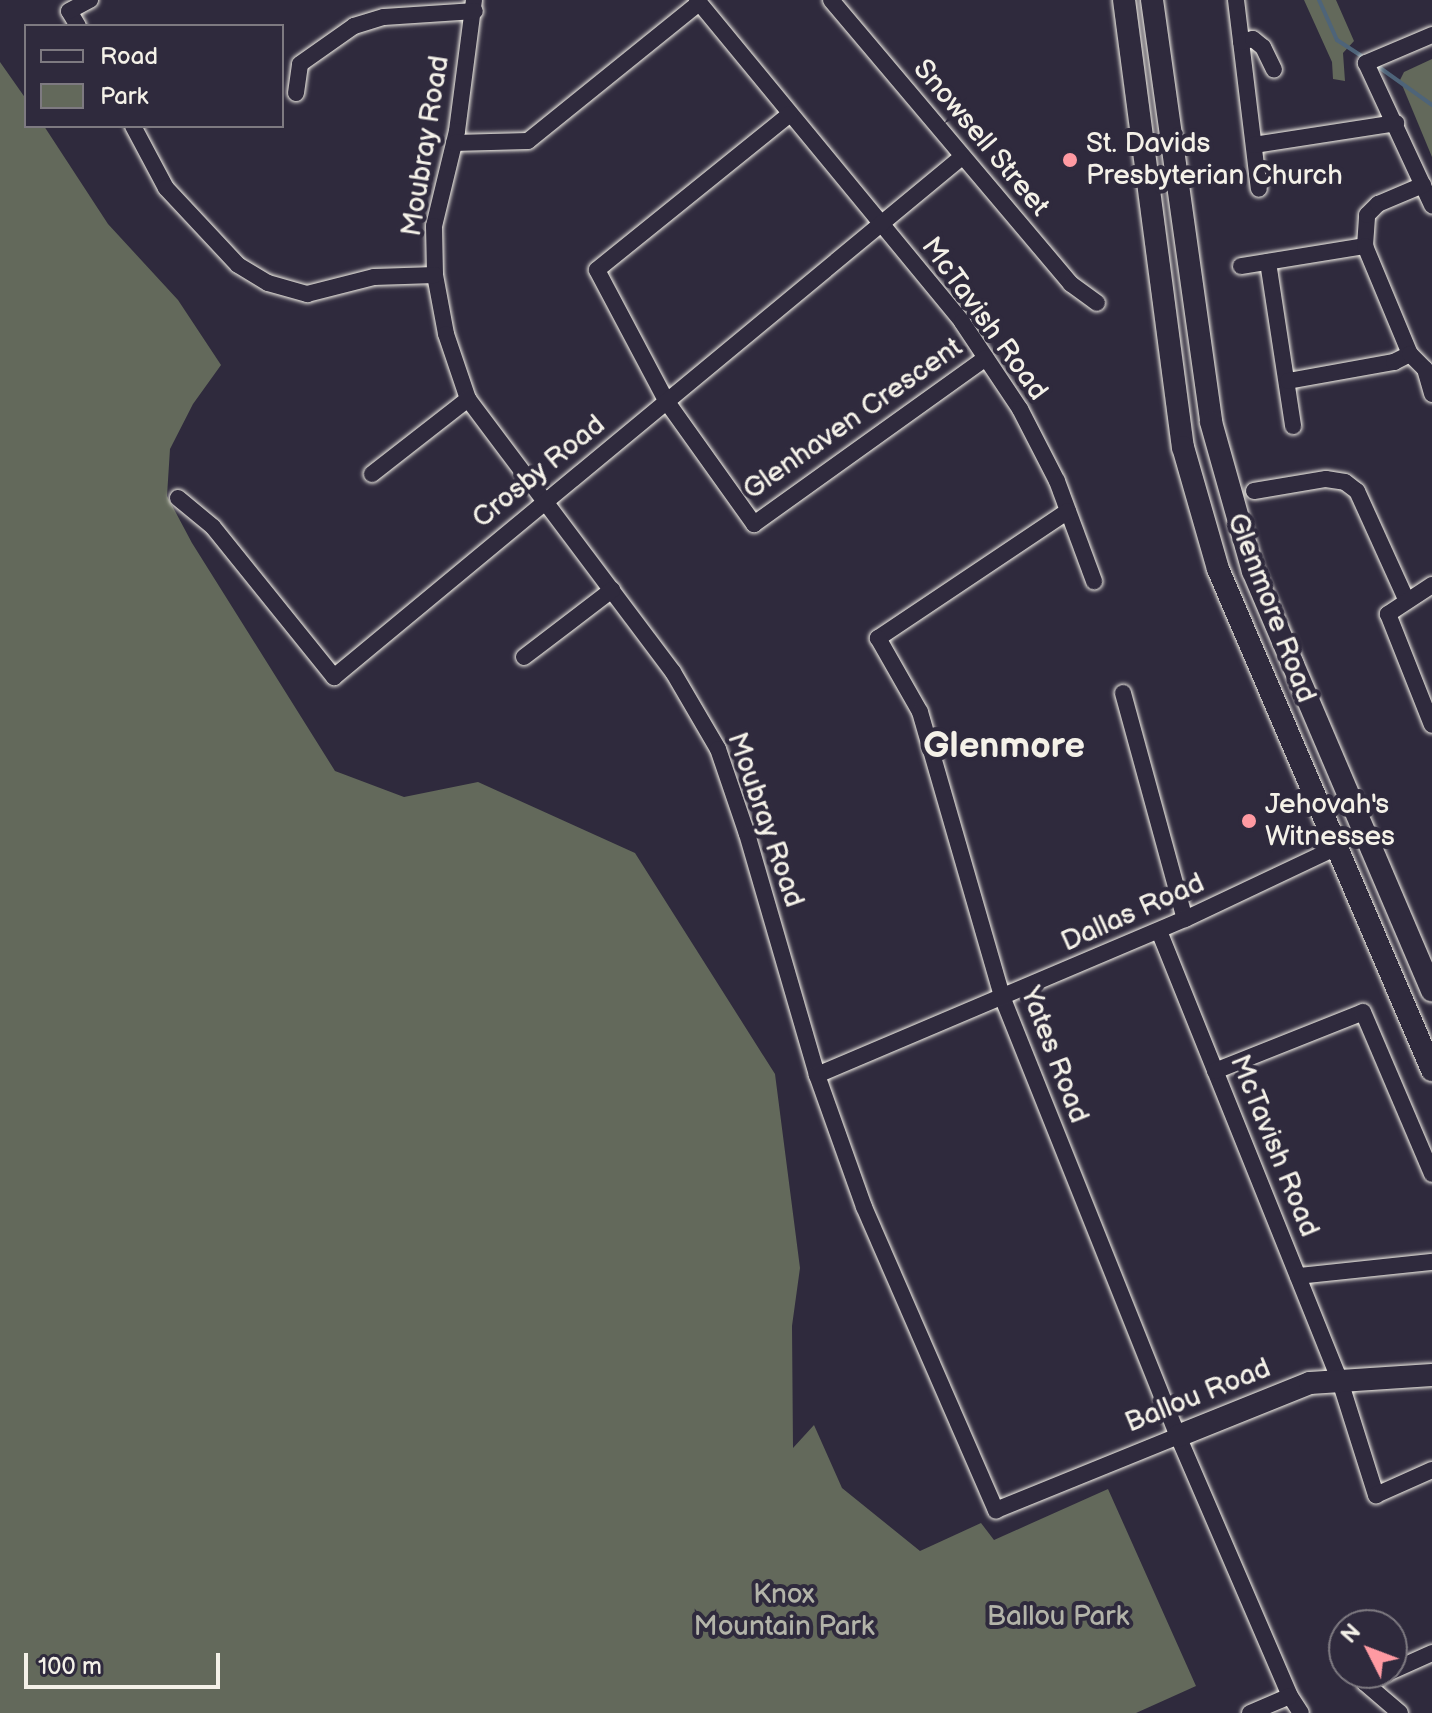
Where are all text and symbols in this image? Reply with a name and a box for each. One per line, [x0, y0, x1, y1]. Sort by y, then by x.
legend [24, 24, 284, 128]
text: Road [100, 42, 158, 71]
street label: Moubray Road [395, 52, 457, 240]
street label: Snowsell Street [906, 53, 1056, 223]
text: Park [100, 82, 148, 111]
place label: St. Davids Presbyterian Church [1086, 127, 1343, 193]
marker: St. Davids Presbyterian Church [1061, 151, 1079, 169]
street label: McTavish Road [914, 231, 1054, 407]
street label: Glenhaven Crescent [737, 331, 969, 507]
street label: Crosby Road [465, 408, 613, 536]
street label: Glenmore Road [1219, 509, 1323, 707]
district label: Glenmore [923, 725, 1085, 769]
street label: Moubray Road [719, 727, 811, 913]
place label: Jehovah's Witnesses [1265, 788, 1395, 854]
marker: Jehovah's Witnesses [1240, 812, 1258, 830]
street label: Dallas Road [1056, 867, 1210, 959]
street label: Yates Road [1013, 982, 1095, 1128]
street label: McTavish Road [1222, 1050, 1326, 1242]
street label: Ballou Road [1120, 1352, 1276, 1440]
park label: Knox Mountain Park [694, 1578, 874, 1644]
park label: Ballou Park [987, 1600, 1129, 1634]
north arrow [1328, 1609, 1408, 1689]
text: N [1336, 1619, 1367, 1649]
scale bar [28, 1637, 224, 1687]
text: 100 m [38, 1652, 102, 1681]

